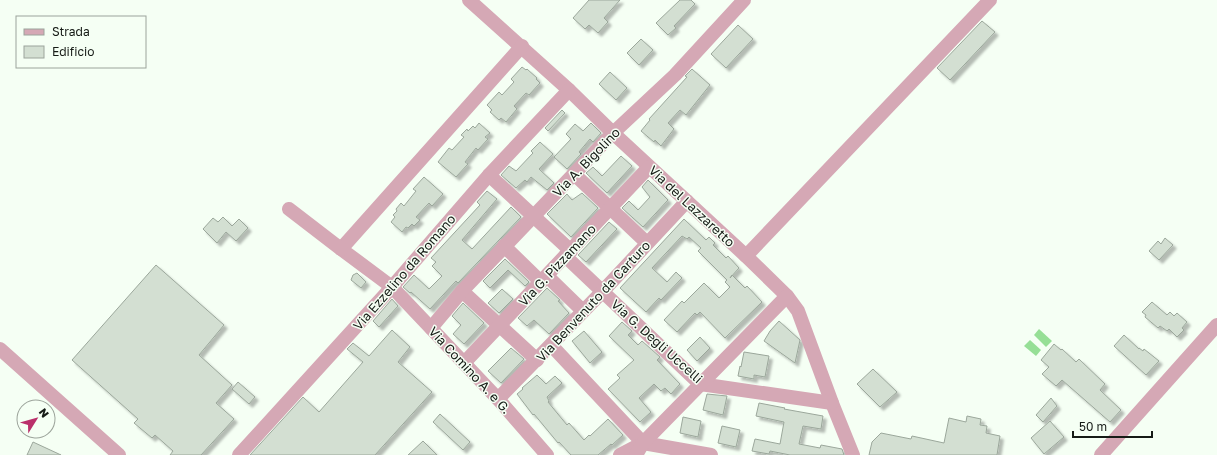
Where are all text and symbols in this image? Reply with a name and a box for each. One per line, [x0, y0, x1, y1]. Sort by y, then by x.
legend [16, 16, 146, 68]
text: Strada [52, 24, 90, 39]
text: Edificio [52, 44, 94, 59]
street label: Via A. Bigolino [549, 124, 623, 200]
street label: Via del Lazzaretto [646, 162, 739, 250]
street label: Via Ezzelino da Romano [349, 211, 459, 333]
street label: Via G. Pizzamano [515, 221, 599, 309]
street label: Via Benvenuto da Carturo [533, 237, 653, 365]
street label: Via G. Degli Uccelli [608, 296, 706, 386]
street label: Via Comino A. e G. [426, 323, 514, 417]
north arrow [16, 399, 56, 439]
text: N [37, 405, 52, 420]
scale bar [1073, 413, 1152, 439]
text: 50 m [1079, 419, 1107, 434]

